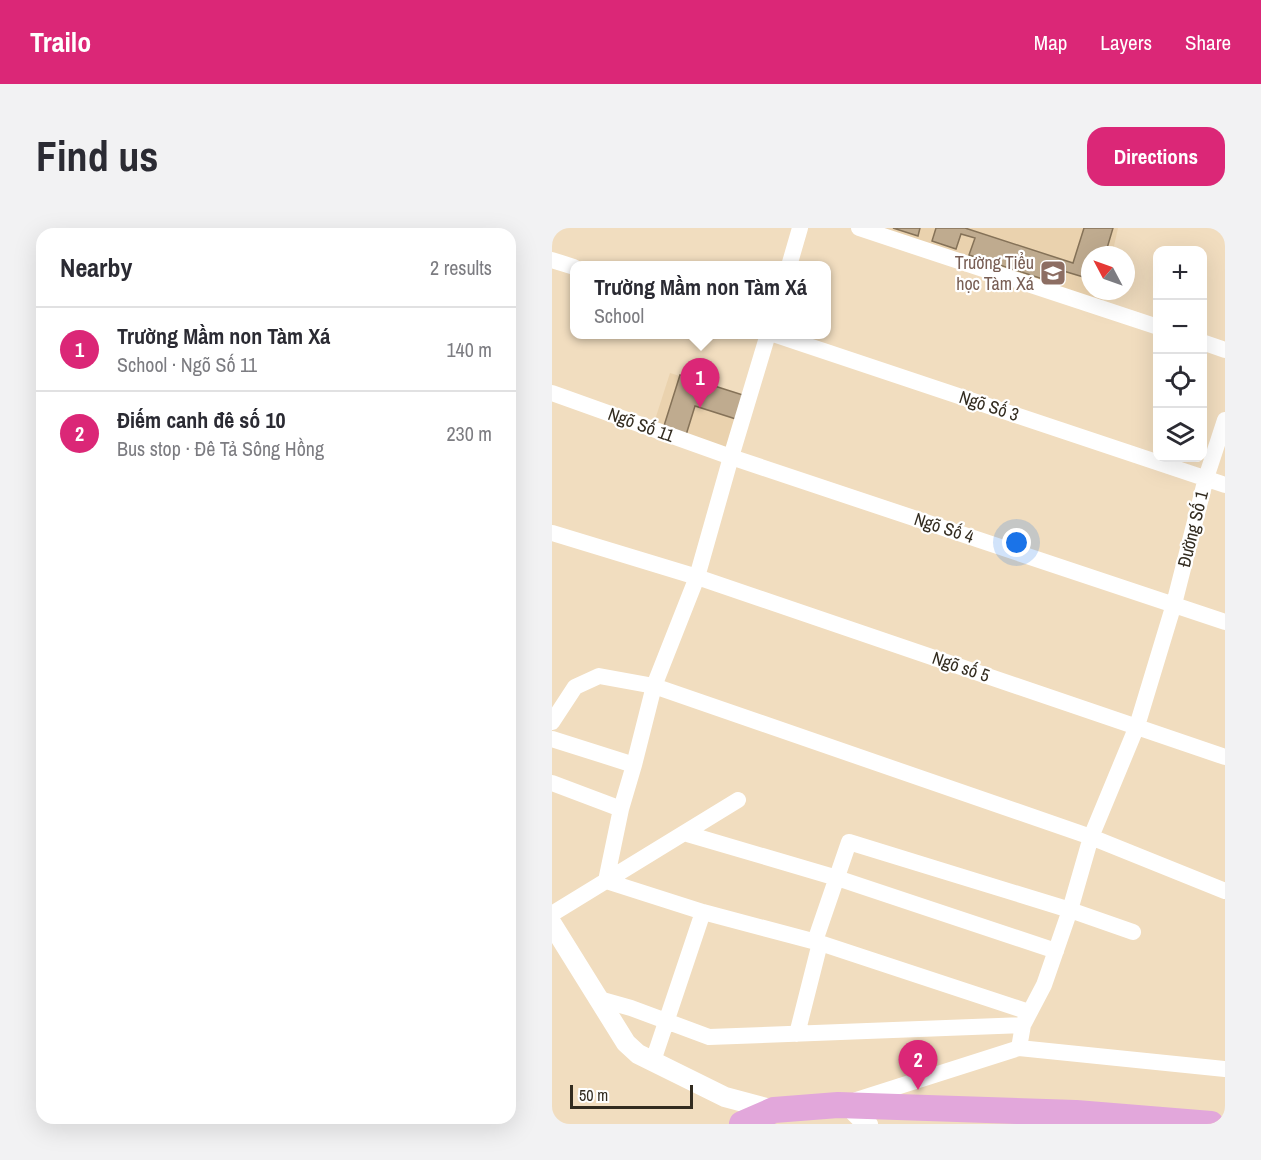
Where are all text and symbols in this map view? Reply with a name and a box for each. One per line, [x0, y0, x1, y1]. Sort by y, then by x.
text: Trailo [30, 23, 91, 61]
text: Map [1034, 28, 1067, 57]
text: Layers [1100, 28, 1152, 57]
text: Share [1185, 28, 1231, 57]
button: Directions [1087, 127, 1225, 186]
text: Find us [36, 128, 158, 184]
north arrow [1081, 246, 1135, 300]
map controls [1153, 246, 1207, 462]
button: + [1153, 246, 1207, 300]
text: Nearby [60, 250, 132, 285]
place label: Trường Tiểu học Tàm Xá [955, 250, 1034, 296]
text: 2 results [430, 254, 492, 281]
school or university icon: Trường Tiểu học Tàm Xá [1038, 258, 1068, 288]
popup [570, 261, 831, 339]
text: Trường Mầm non Tàm Xá [594, 272, 807, 302]
button: − [1153, 300, 1207, 354]
text: School [594, 302, 644, 329]
text: Trường Mầm non Tàm Xá [117, 321, 330, 351]
text: 1 [75, 336, 84, 363]
text: 140 m [446, 336, 492, 363]
text: School · Ngõ Số 11 [117, 351, 257, 378]
button: locate [1153, 354, 1207, 408]
pin: 1 [680, 358, 720, 408]
street label: Ngõ Số 3 [956, 384, 1022, 427]
street label: Ngõ Số 11 [605, 401, 678, 448]
text: Điếm canh đê số 10 [117, 405, 285, 435]
button: layers [1153, 408, 1207, 462]
text: 2 [75, 420, 84, 447]
text: 230 m [446, 420, 492, 447]
text: Bus stop · Đê Tả Sông Hồng [117, 435, 324, 462]
street label: Đường Số 1 [1171, 487, 1214, 570]
street label: Ngõ Số 4 [911, 506, 977, 549]
your location [1002, 528, 1031, 557]
street label: Ngõ số 5 [929, 645, 993, 688]
pin: 2 [898, 1040, 938, 1090]
scale bar [570, 1082, 693, 1110]
text: 50 m [579, 1084, 608, 1106]

